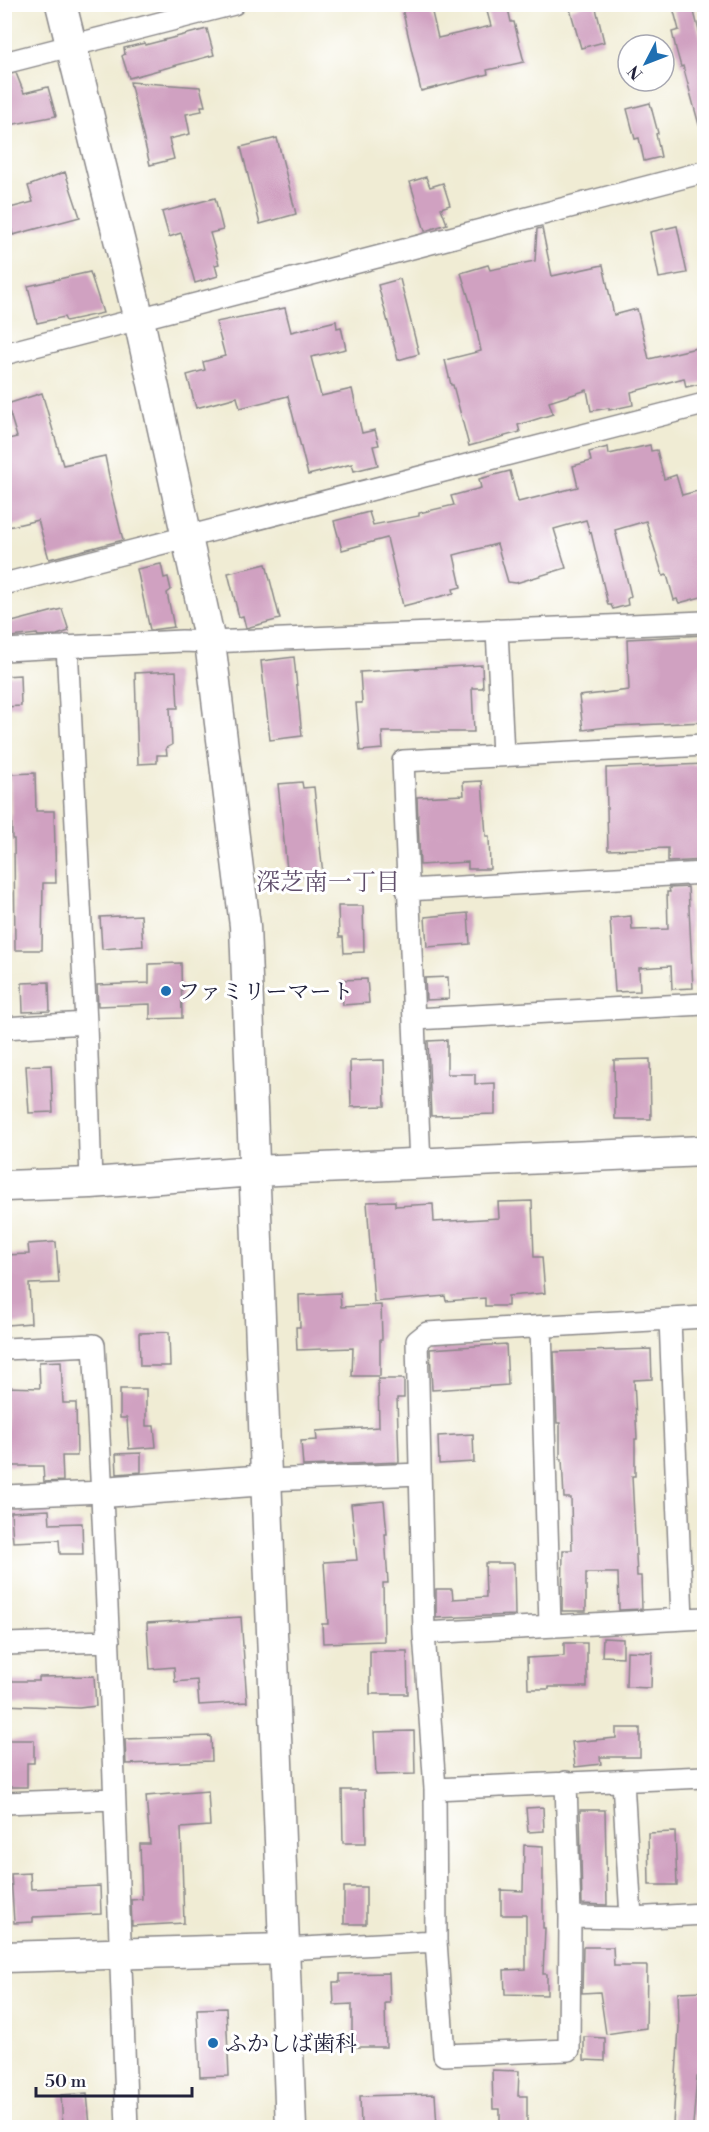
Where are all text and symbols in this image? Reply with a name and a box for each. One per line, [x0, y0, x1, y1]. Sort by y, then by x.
north arrow [616, 33, 676, 93]
text: N [624, 61, 647, 84]
district label: 深芝南一丁目 [256, 868, 400, 898]
place label: ファミリーマート [178, 979, 354, 1006]
marker: ファミリーマート [159, 984, 173, 998]
place label: ふかしば歯科 [225, 2031, 357, 2058]
marker: ふかしば歯科 [206, 2036, 220, 2050]
scale bar [36, 2060, 192, 2098]
text: 50 m [45, 2070, 87, 2093]

